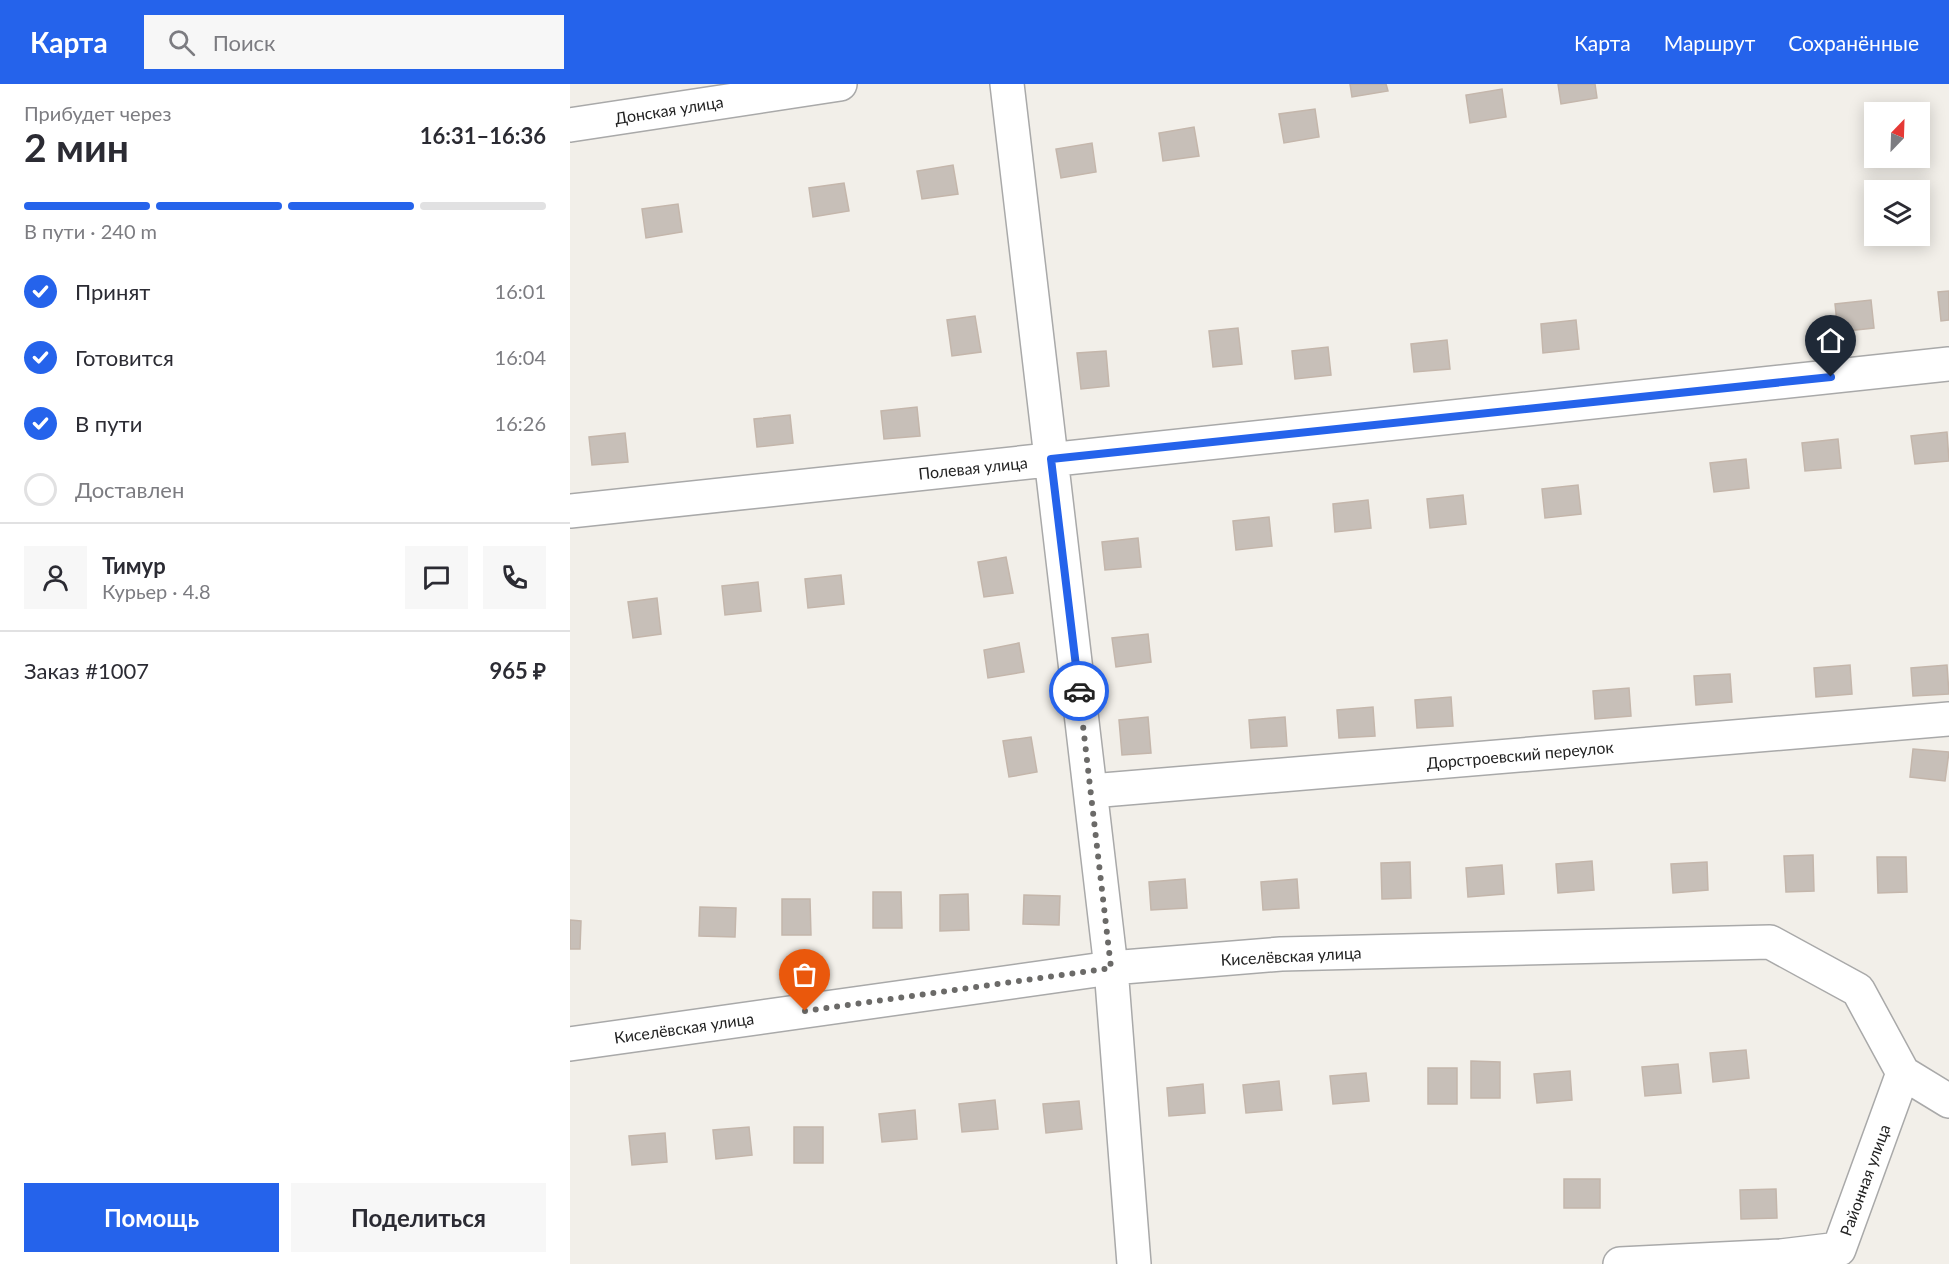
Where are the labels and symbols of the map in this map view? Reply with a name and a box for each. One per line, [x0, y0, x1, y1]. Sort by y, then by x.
street label: Донская улица [613, 92, 725, 127]
north arrow [1864, 102, 1930, 168]
pin [1805, 315, 1856, 377]
street label: Полевая улица [917, 452, 1029, 483]
courier [1049, 661, 1109, 721]
street label: Дорстроевский переулок [1426, 737, 1615, 772]
street label: Киселёвская улица [1220, 942, 1362, 969]
pin [779, 949, 830, 1011]
street label: Киселёвская улица [613, 1008, 755, 1047]
street label: Районная улица [1836, 1121, 1894, 1238]

